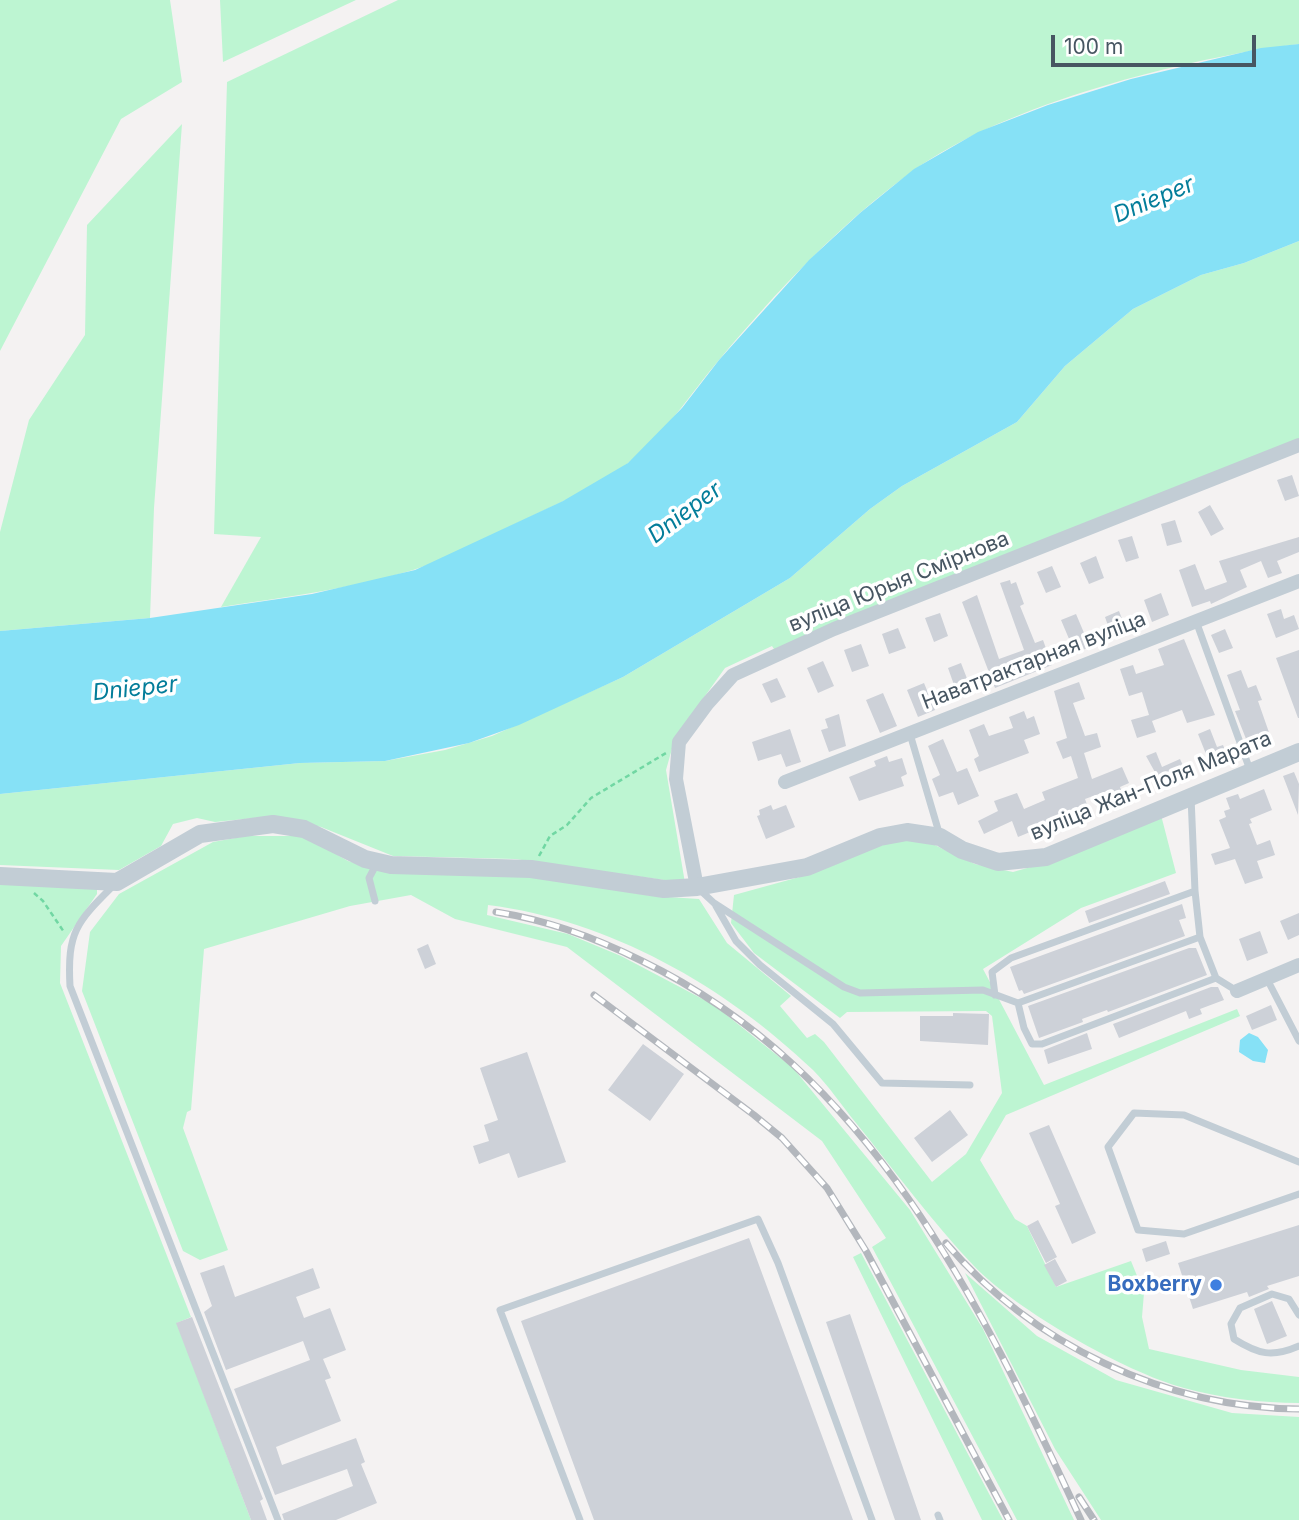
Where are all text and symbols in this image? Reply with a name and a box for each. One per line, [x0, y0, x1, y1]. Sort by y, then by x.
scale bar [1054, 21, 1259, 65]
text: 100 m [1064, 34, 1123, 59]
water label: Dnieper [1109, 171, 1199, 229]
water label: Dnieper [643, 476, 727, 550]
street label: вуліца Юрыя Смірнова [785, 526, 1013, 638]
street label: Наватрактарная вуліца [918, 607, 1150, 715]
water label: Dnieper [91, 671, 179, 707]
street label: вуліца Жан-Поля Марата [1027, 726, 1275, 846]
place label: Boxberry [1107, 1272, 1202, 1298]
marker: Boxberry [1208, 1277, 1224, 1293]

